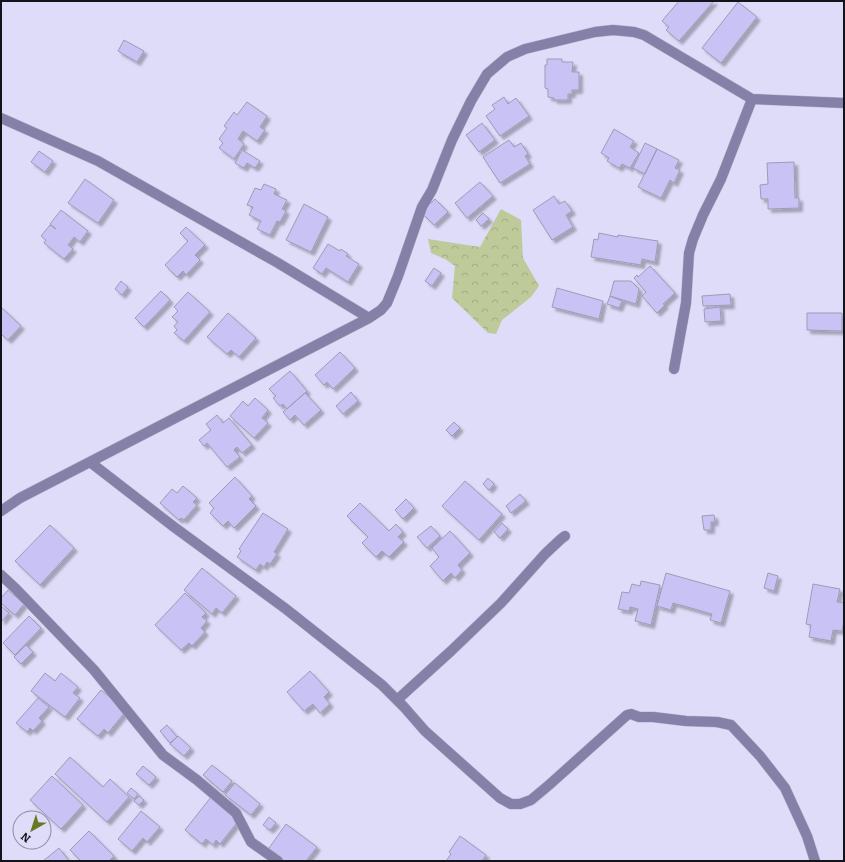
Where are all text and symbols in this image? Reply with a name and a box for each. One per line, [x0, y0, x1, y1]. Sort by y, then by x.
north arrow [12, 810, 52, 850]
text: N [18, 829, 33, 845]

